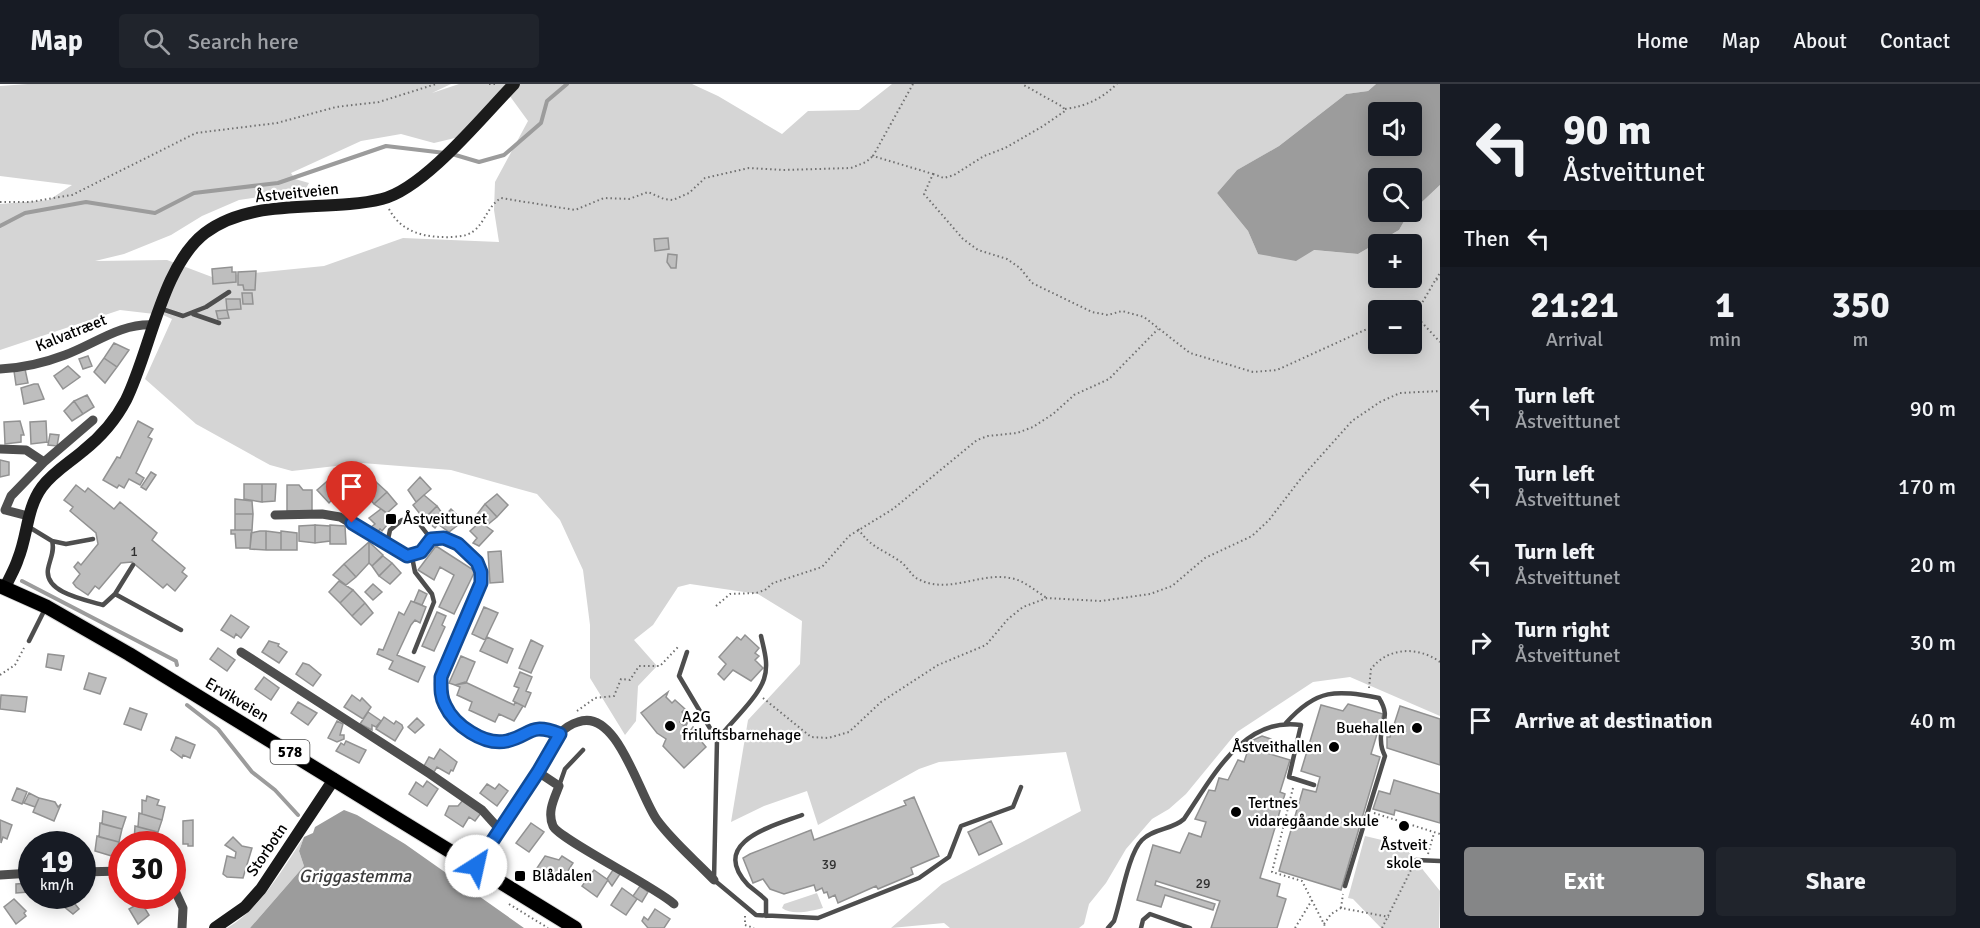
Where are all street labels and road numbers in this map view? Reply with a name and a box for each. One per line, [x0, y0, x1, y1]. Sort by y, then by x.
street label: Åstveitveien [254, 179, 340, 207]
street label: Kalvatræet [33, 310, 110, 356]
street label: Ervikveien [201, 673, 273, 727]
road number: 578 [270, 740, 310, 764]
street label: Storbotn [242, 820, 292, 880]

